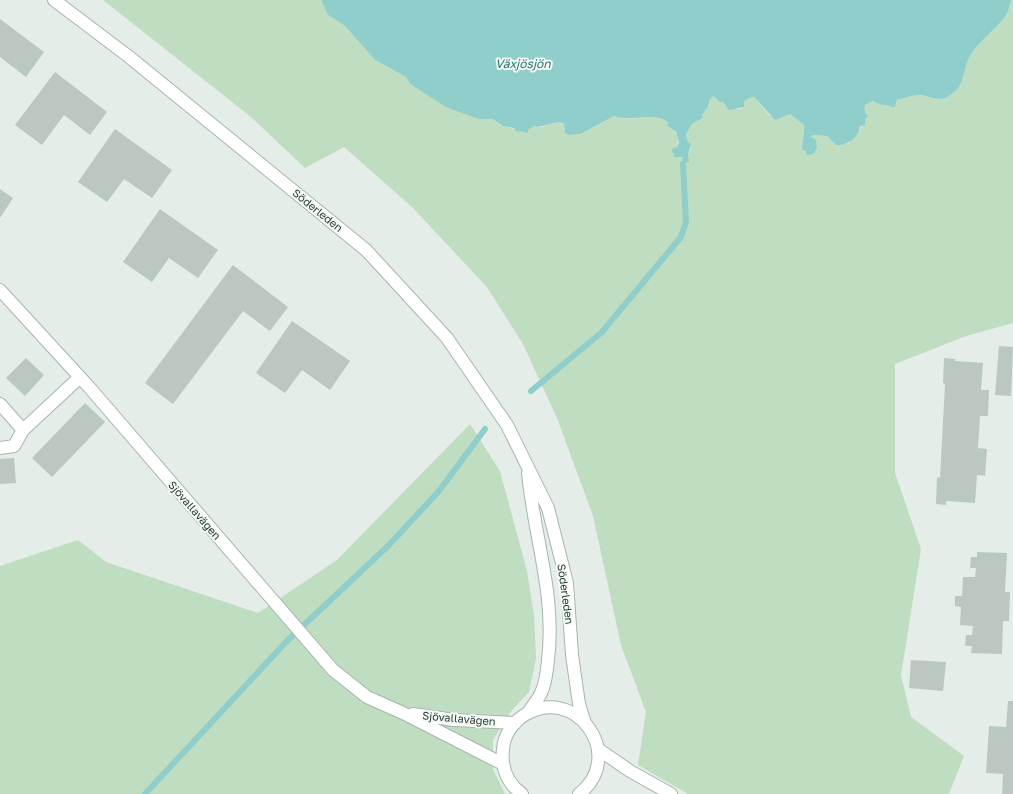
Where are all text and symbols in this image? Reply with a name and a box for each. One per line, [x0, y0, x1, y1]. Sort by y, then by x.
water label: Växjösjön [495, 56, 551, 71]
street label: Söderleden [290, 186, 346, 234]
street label: Sjövallavägen [166, 478, 224, 542]
street label: Söderleden [555, 563, 577, 625]
street label: Sjövallavägen [422, 708, 496, 728]

